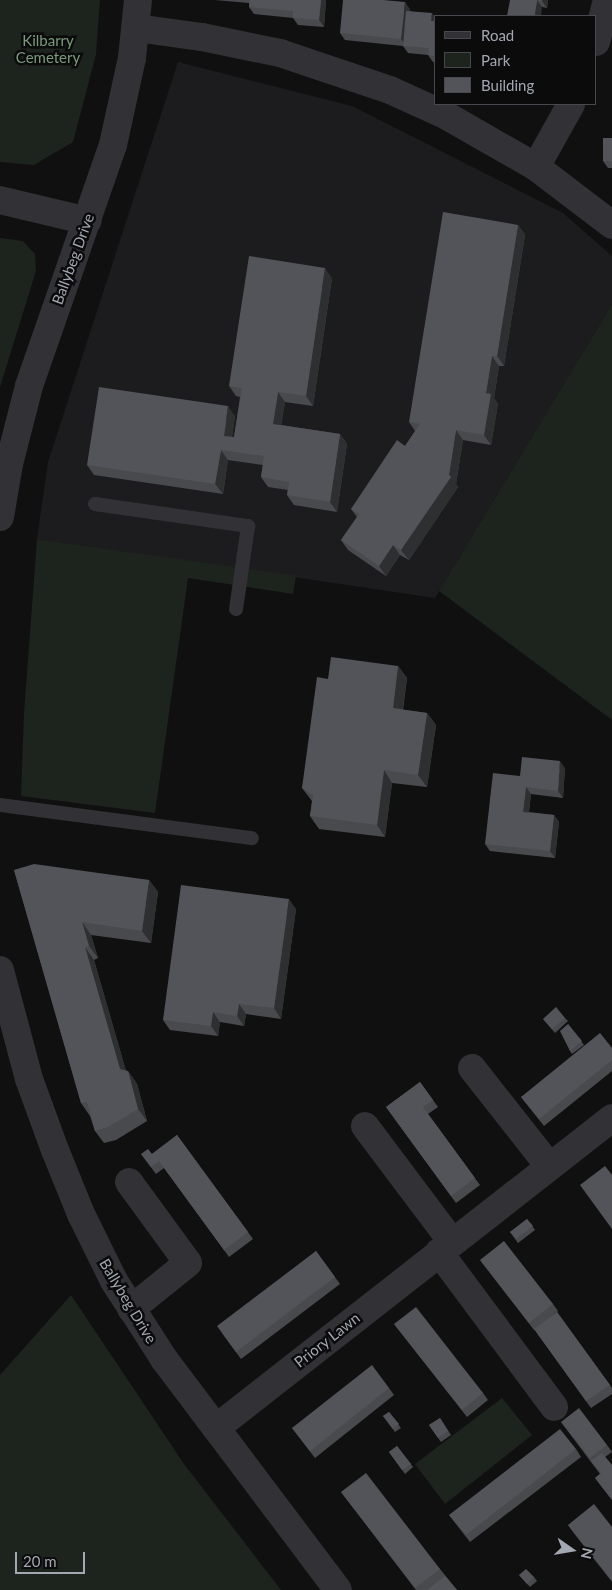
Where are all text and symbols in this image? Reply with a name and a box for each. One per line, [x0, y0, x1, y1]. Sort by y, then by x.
legend [434, 15, 597, 105]
text: Road [481, 26, 514, 44]
park label: Kilbarry Cemetery [16, 31, 80, 66]
text: Park [481, 51, 510, 69]
text: Building [481, 76, 534, 94]
street label: Ballybeg Drive [48, 211, 98, 307]
street label: Ballybeg Drive [96, 1255, 160, 1347]
street label: Priory Lawn [290, 1309, 364, 1371]
north arrow [547, 1525, 597, 1575]
scale bar [18, 1542, 88, 1574]
text: N [578, 1546, 597, 1561]
text: 20 m [23, 1552, 57, 1570]

